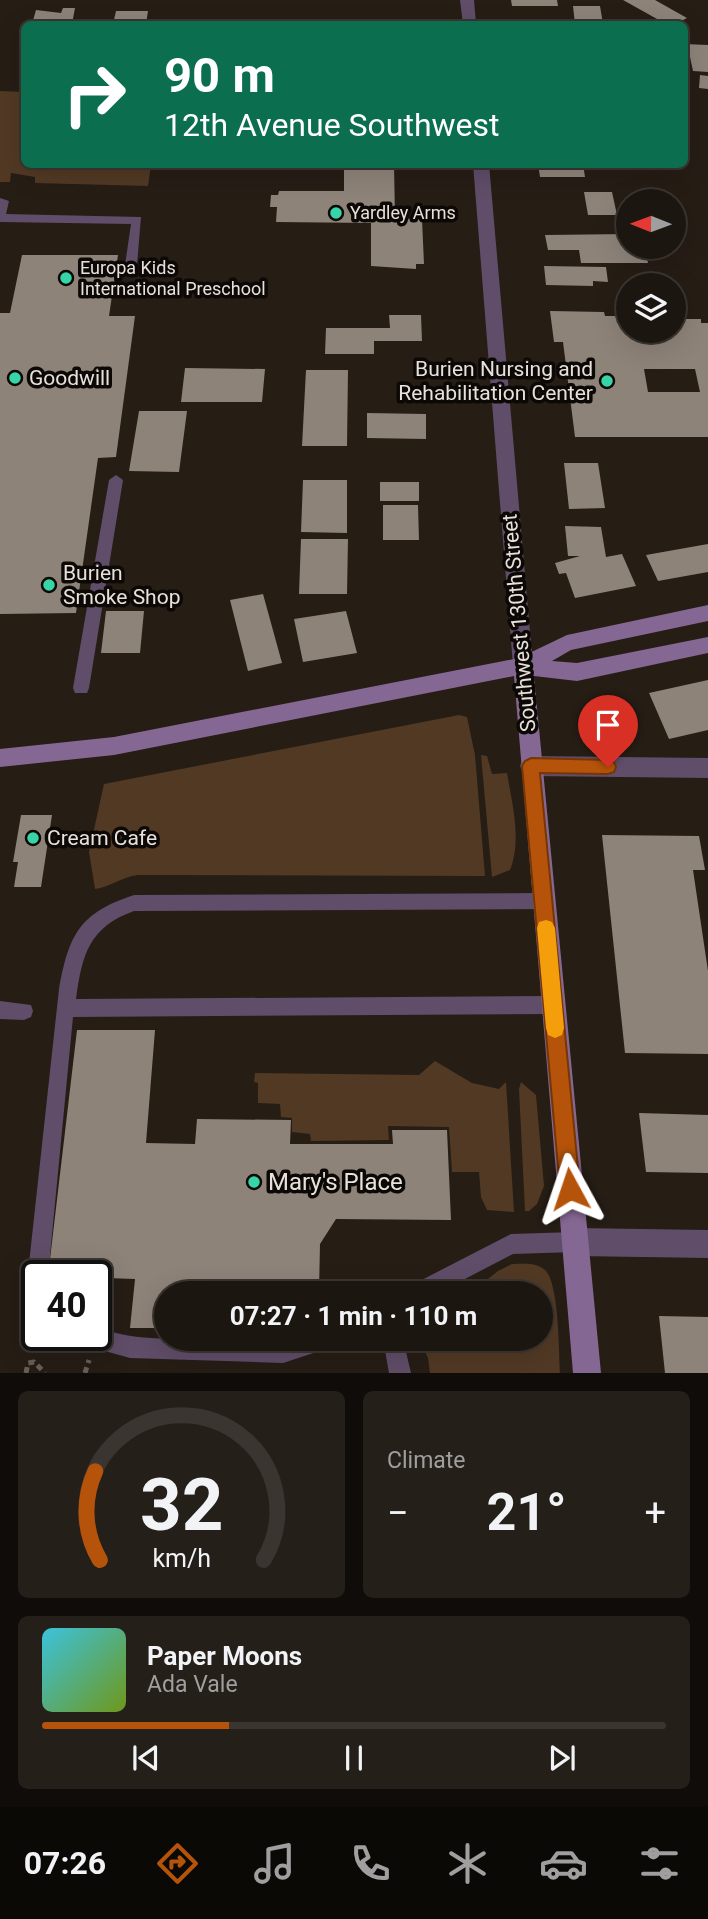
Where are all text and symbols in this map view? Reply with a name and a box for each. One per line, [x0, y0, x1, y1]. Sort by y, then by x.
text: 90 m [164, 47, 275, 104]
icon: right [49, 49, 140, 140]
text: 12th Avenue Southwest [164, 106, 500, 144]
north arrow [616, 189, 686, 259]
map controls [616, 189, 686, 343]
place label: Yardley Arms [350, 202, 456, 223]
marker: Yardley Arms [328, 205, 344, 221]
place label: Europa Kids International Preschool [80, 257, 266, 299]
marker: Europa Kids International Preschool [58, 270, 74, 286]
button: layers [616, 273, 686, 343]
place label: Burien Nursing and Rehabilitation Center [398, 357, 593, 405]
place label: Goodwill [29, 366, 110, 390]
marker: Goodwill [7, 370, 23, 386]
marker: Burien Nursing and Rehabilitation Center [599, 373, 615, 389]
street label: Southwest 130th Street [498, 513, 540, 733]
place label: Burien Smoke Shop [63, 561, 180, 609]
marker: Burien Smoke Shop [41, 577, 57, 593]
pin [578, 695, 638, 767]
icon: arrive [589, 706, 627, 744]
place label: Cream Cafe [47, 826, 157, 850]
marker: Cream Cafe [25, 830, 41, 846]
position arrow [533, 1152, 607, 1226]
place label: Mary's Place [268, 1168, 403, 1196]
marker: Mary's Place [246, 1174, 262, 1190]
speed limit sign: 40 [21, 1260, 112, 1351]
text: 07:27 · 1 min · 110 m [230, 1301, 477, 1331]
text: Climate [387, 1447, 466, 1474]
text: 32 [140, 1463, 223, 1549]
text: 21° [487, 1482, 567, 1543]
text: − [387, 1491, 409, 1535]
text: + [644, 1491, 666, 1535]
text: km/h [152, 1544, 211, 1573]
text: Paper Moons [147, 1641, 302, 1671]
text: Ada Vale [147, 1671, 238, 1698]
icon: previous [127, 1739, 165, 1777]
icon: pause [335, 1739, 373, 1777]
icon: next [543, 1739, 581, 1777]
icon: directions [153, 1839, 202, 1888]
icon: music [250, 1839, 299, 1888]
icon: phone [346, 1839, 395, 1888]
icon: climate [443, 1839, 492, 1888]
icon: car [539, 1839, 588, 1888]
icon: filters [635, 1839, 684, 1888]
text: 07:26 [24, 1844, 106, 1882]

